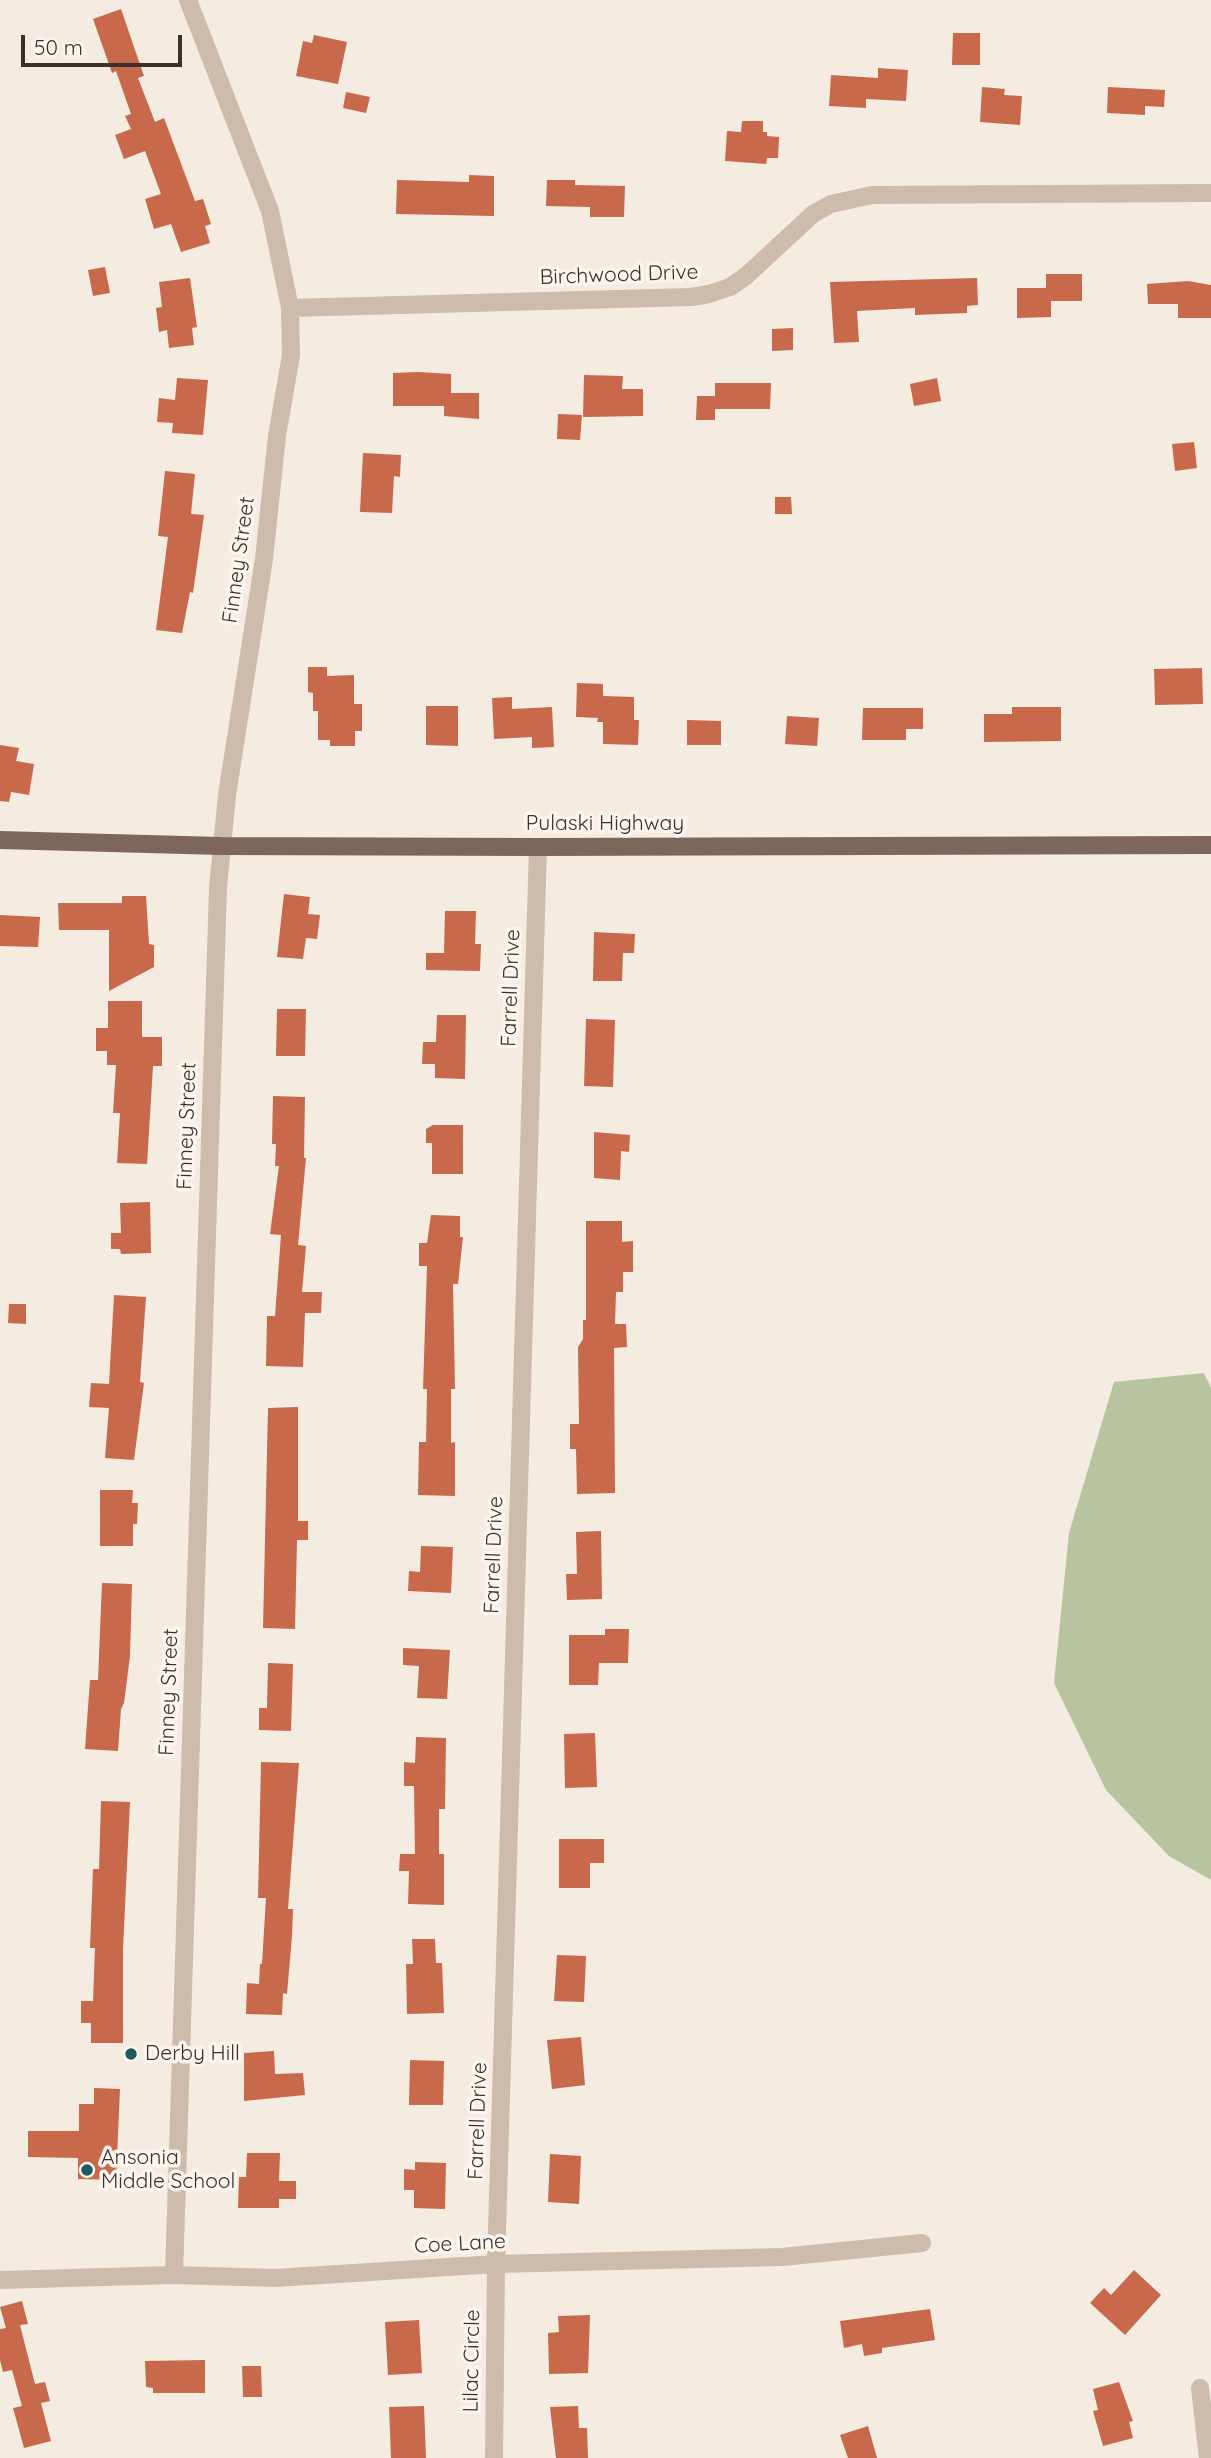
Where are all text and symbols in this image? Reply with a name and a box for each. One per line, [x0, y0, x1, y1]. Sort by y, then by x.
scale bar [24, 21, 186, 65]
text: 50 m [34, 34, 83, 60]
street label: Birchwood Drive [539, 260, 699, 290]
street label: Finney Street [218, 495, 260, 625]
street label: Pulaski Highway [526, 811, 684, 837]
street label: Farrell Drive [496, 929, 526, 1047]
street label: Finney Street [172, 1062, 202, 1190]
street label: Farrell Drive [479, 1496, 509, 1614]
street label: Finney Street [154, 1628, 184, 1756]
place label: Derby Hill [145, 2041, 240, 2067]
marker: Derby Hill [123, 2046, 139, 2062]
street label: Farrell Drive [463, 2062, 493, 2180]
place label: Ansonia Middle School [101, 2145, 235, 2195]
marker: Ansonia Middle School [79, 2162, 95, 2178]
street label: Coe Lane [413, 2229, 507, 2259]
street label: Lilac Circle [459, 2309, 485, 2413]

